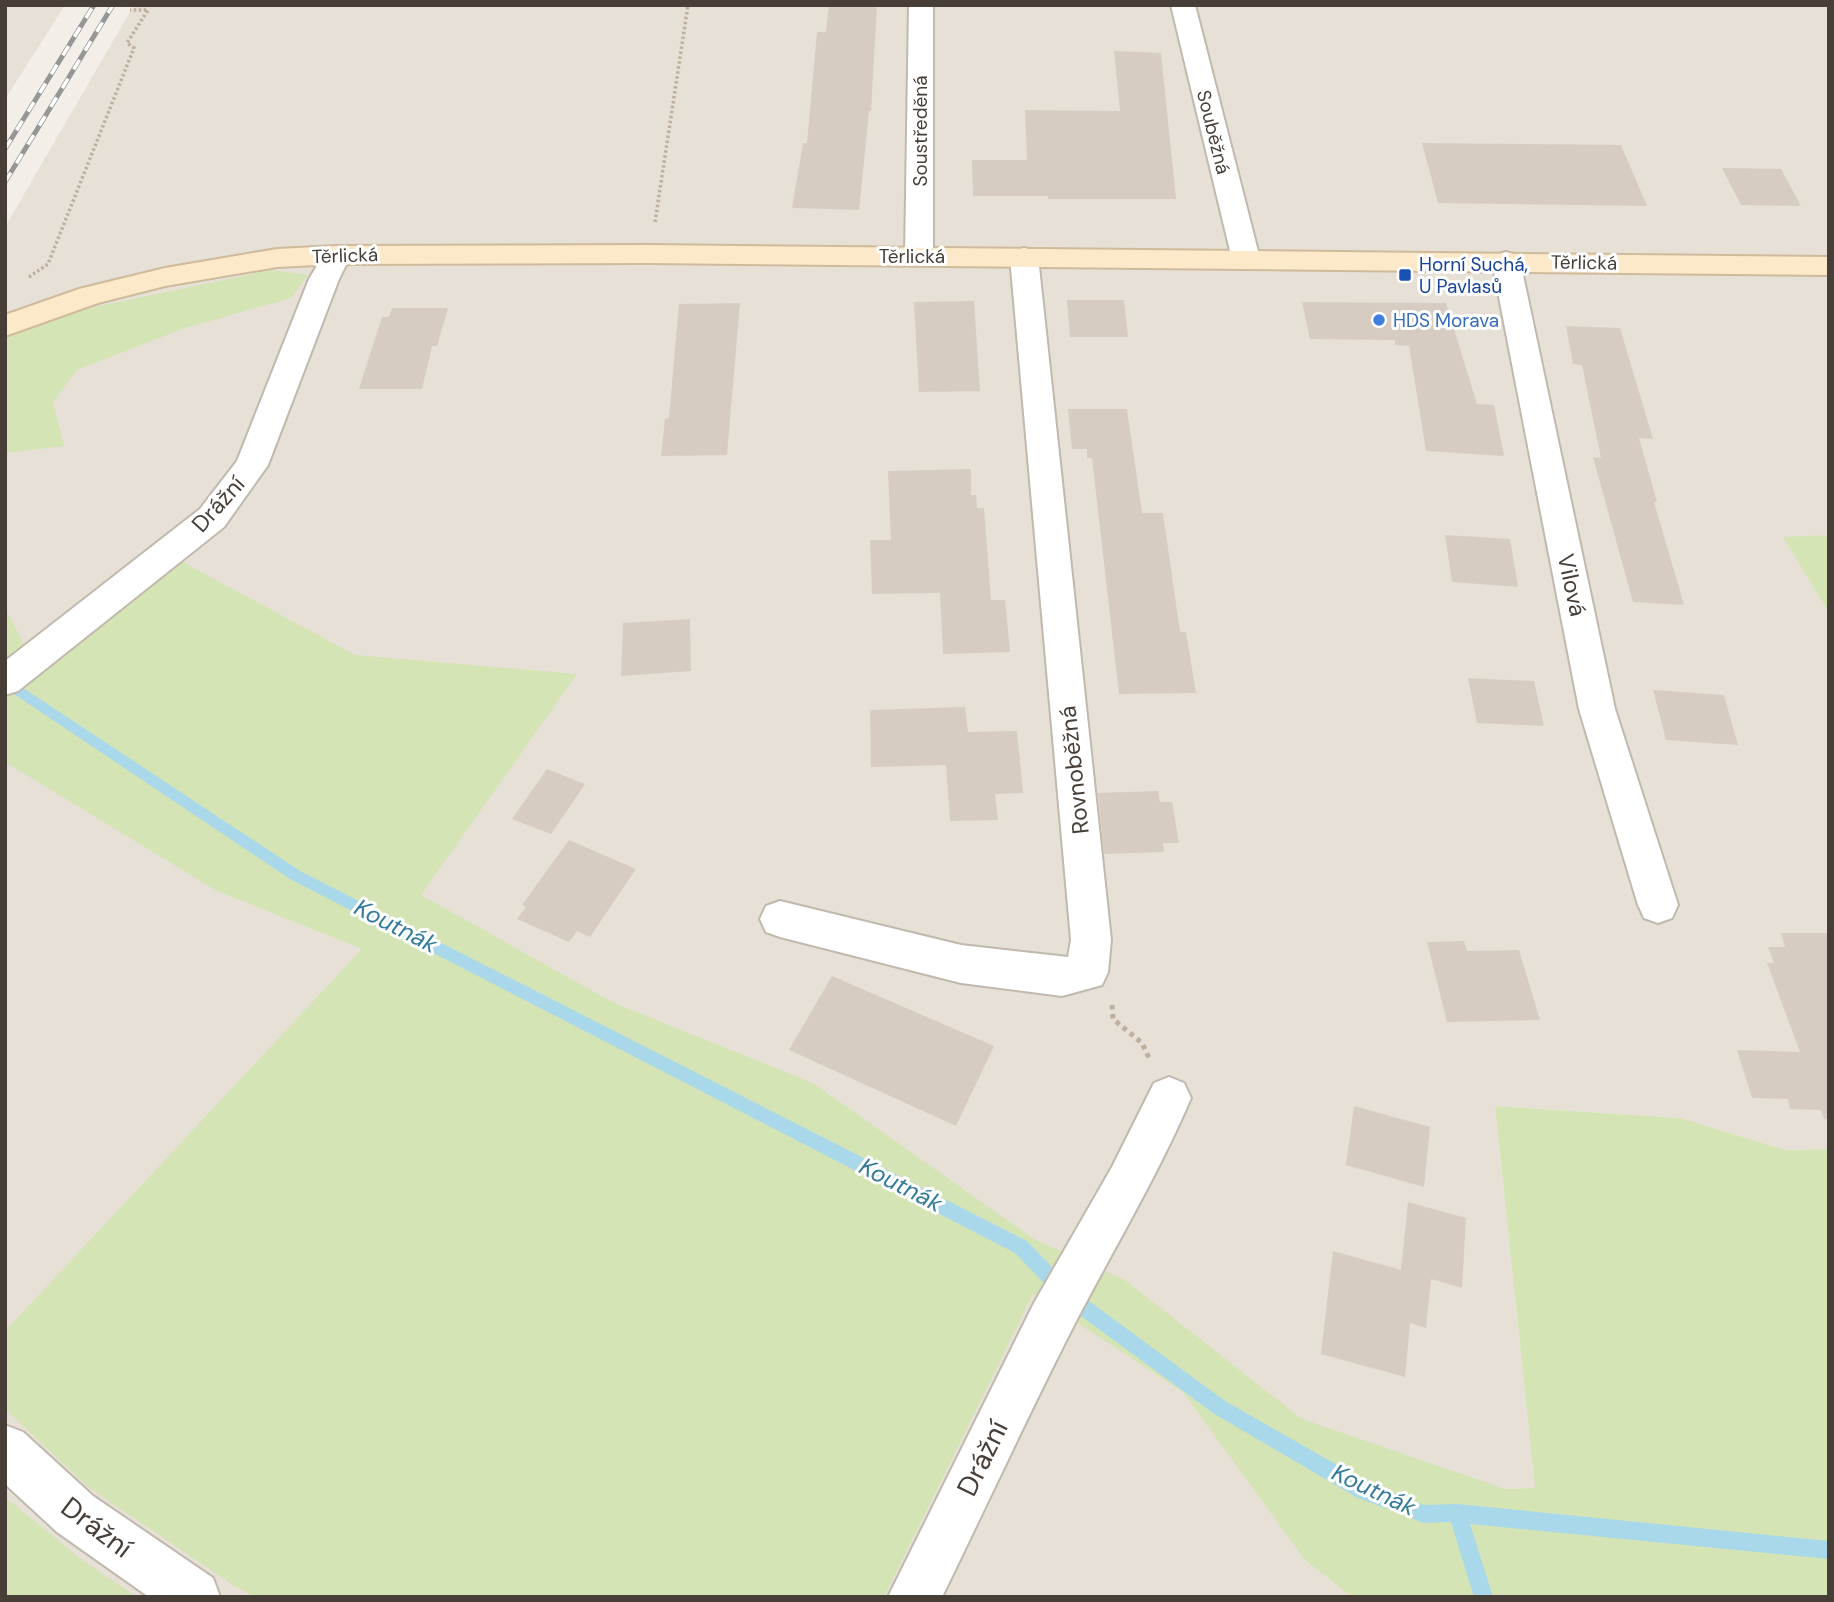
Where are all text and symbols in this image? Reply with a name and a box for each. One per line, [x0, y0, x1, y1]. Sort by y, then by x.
street label: Soustředěná [908, 75, 933, 187]
street label: Souběžná [1191, 87, 1236, 177]
street label: Těrlická [311, 242, 379, 269]
street label: Těrlická [879, 244, 945, 269]
street label: Těrlická [1551, 249, 1617, 276]
place label: Horní Suchá, U Pavlasů [1419, 252, 1528, 299]
marker: Horní Suchá, U Pavlasů [1397, 267, 1413, 283]
place label: HDS Morava [1393, 308, 1499, 333]
marker: HDS Morava [1371, 312, 1387, 328]
street label: Drážní [185, 469, 252, 538]
street label: Vilová [1551, 551, 1593, 619]
street label: Rovnoběžná [1052, 704, 1096, 836]
water label: Koutnák [349, 891, 444, 960]
water label: Koutnák [854, 1150, 949, 1219]
street label: Drážní [948, 1413, 1017, 1502]
water label: Koutnák [1327, 1457, 1422, 1523]
street label: Drážní [54, 1489, 140, 1567]

